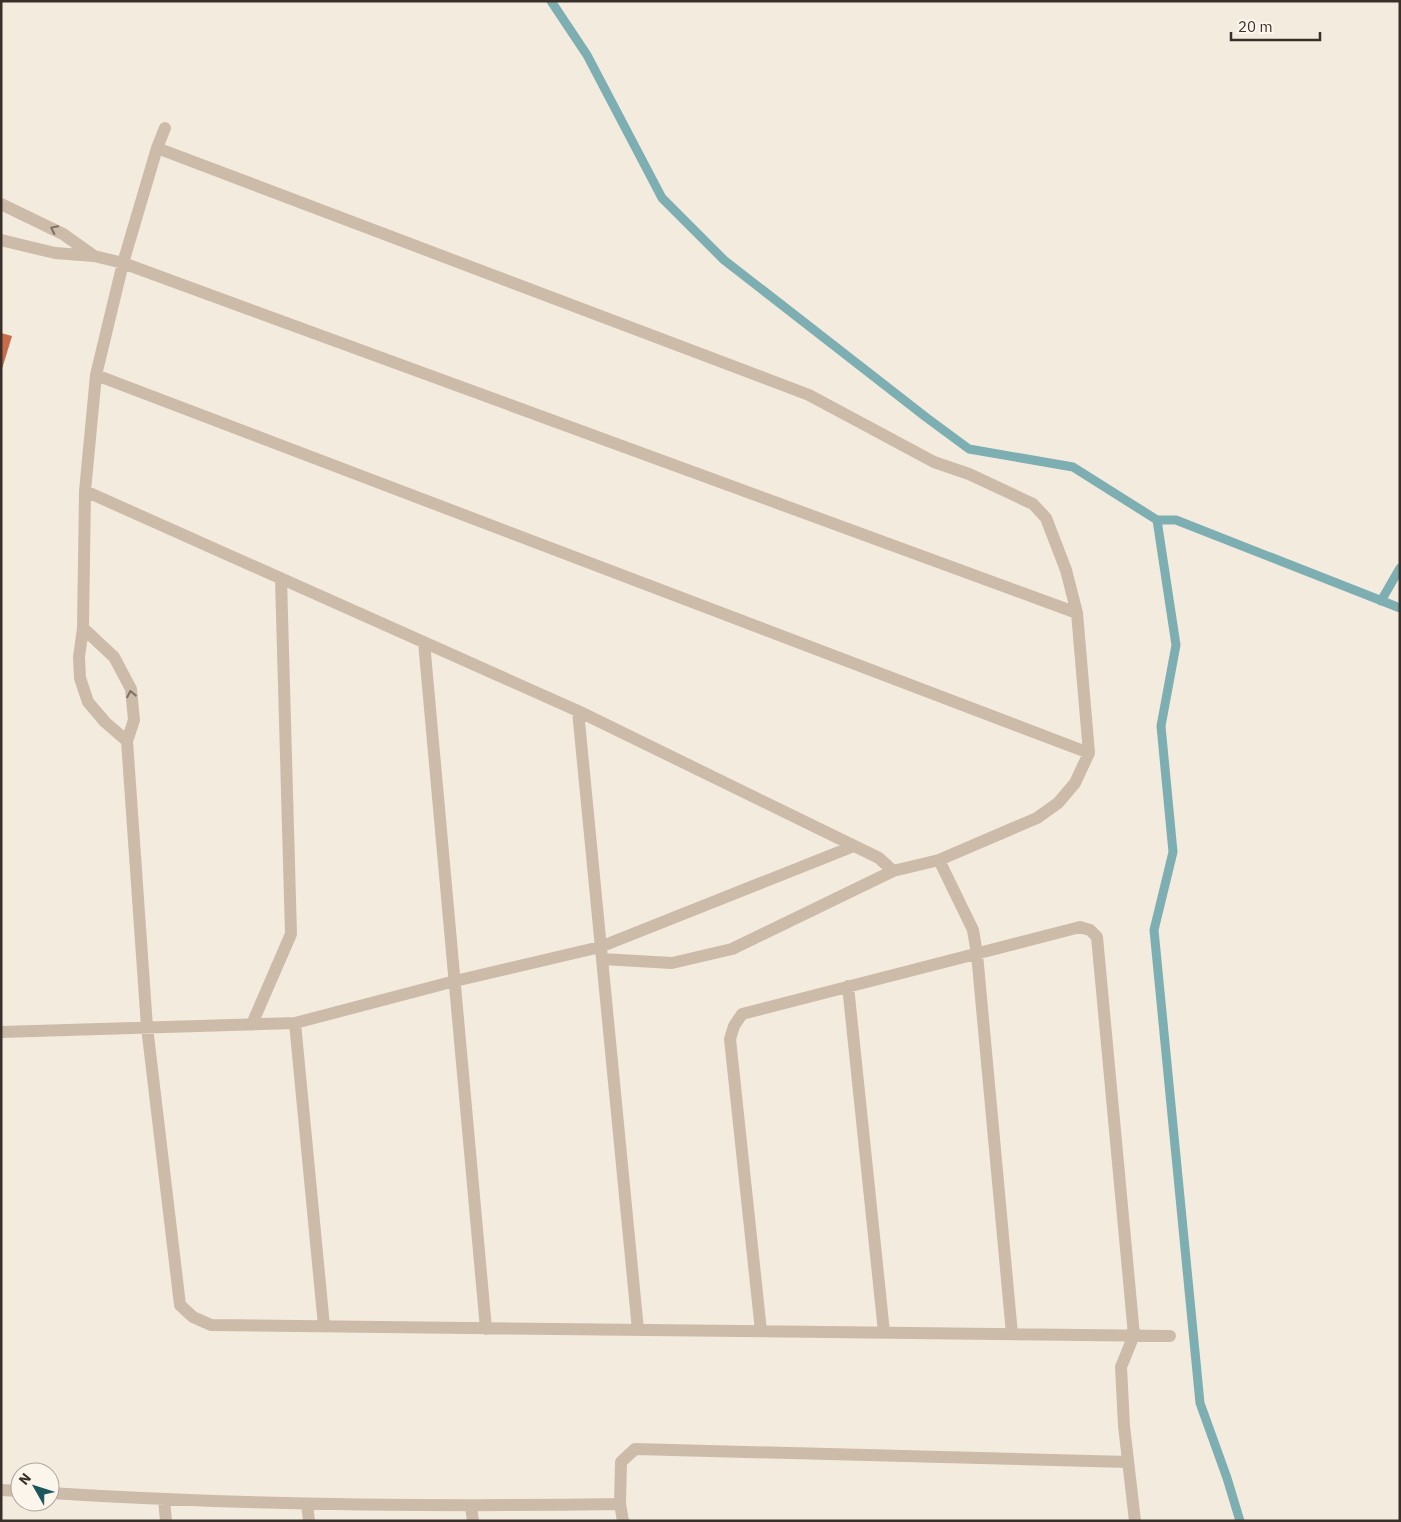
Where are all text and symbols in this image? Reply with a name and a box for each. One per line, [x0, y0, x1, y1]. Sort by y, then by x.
scale bar [1231, 10, 1320, 42]
text: 20 m [1238, 17, 1273, 36]
one-way arrow [50, 225, 59, 235]
one-way arrow [126, 690, 136, 699]
north arrow [10, 1462, 60, 1512]
text: N [15, 1469, 35, 1488]

